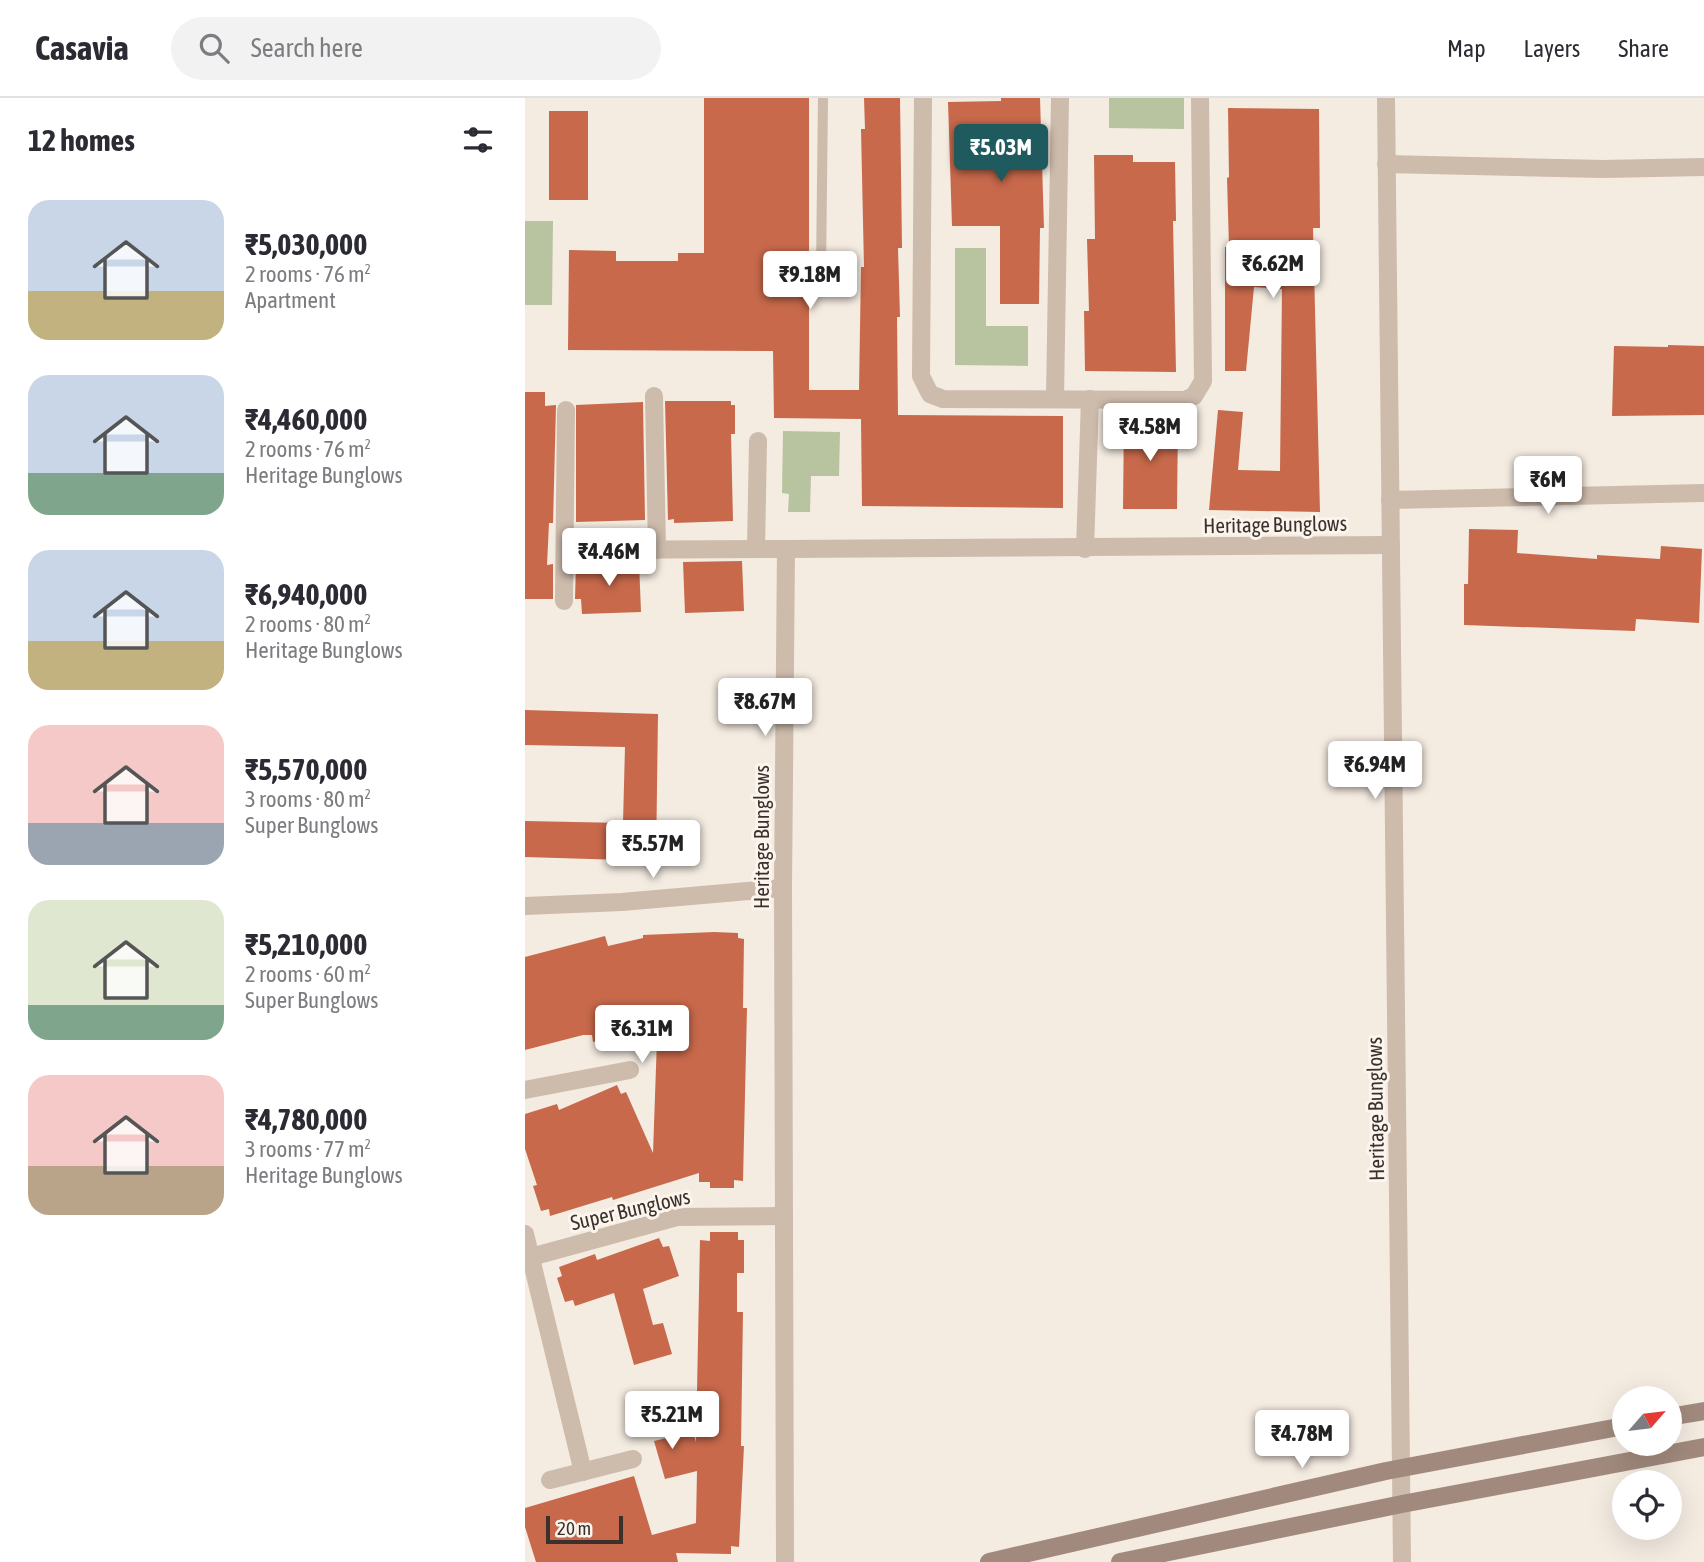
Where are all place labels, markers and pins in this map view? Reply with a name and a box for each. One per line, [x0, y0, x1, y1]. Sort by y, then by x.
pin: ₹5.03M [944, 125, 1058, 184]
pin: ₹6.62M [1216, 240, 1330, 300]
pin: ₹9.18M [753, 252, 867, 311]
pin: ₹4.58M [1093, 404, 1207, 463]
pin: ₹6M [1514, 456, 1582, 516]
pin: ₹4.46M [552, 528, 666, 588]
pin: ₹8.67M [708, 678, 822, 738]
pin: ₹6.94M [1318, 742, 1432, 801]
pin: ₹5.57M [596, 820, 710, 880]
pin: ₹6.31M [585, 1006, 699, 1065]
pin: ₹5.21M [615, 1392, 729, 1451]
pin: ₹4.78M [1245, 1410, 1359, 1470]

